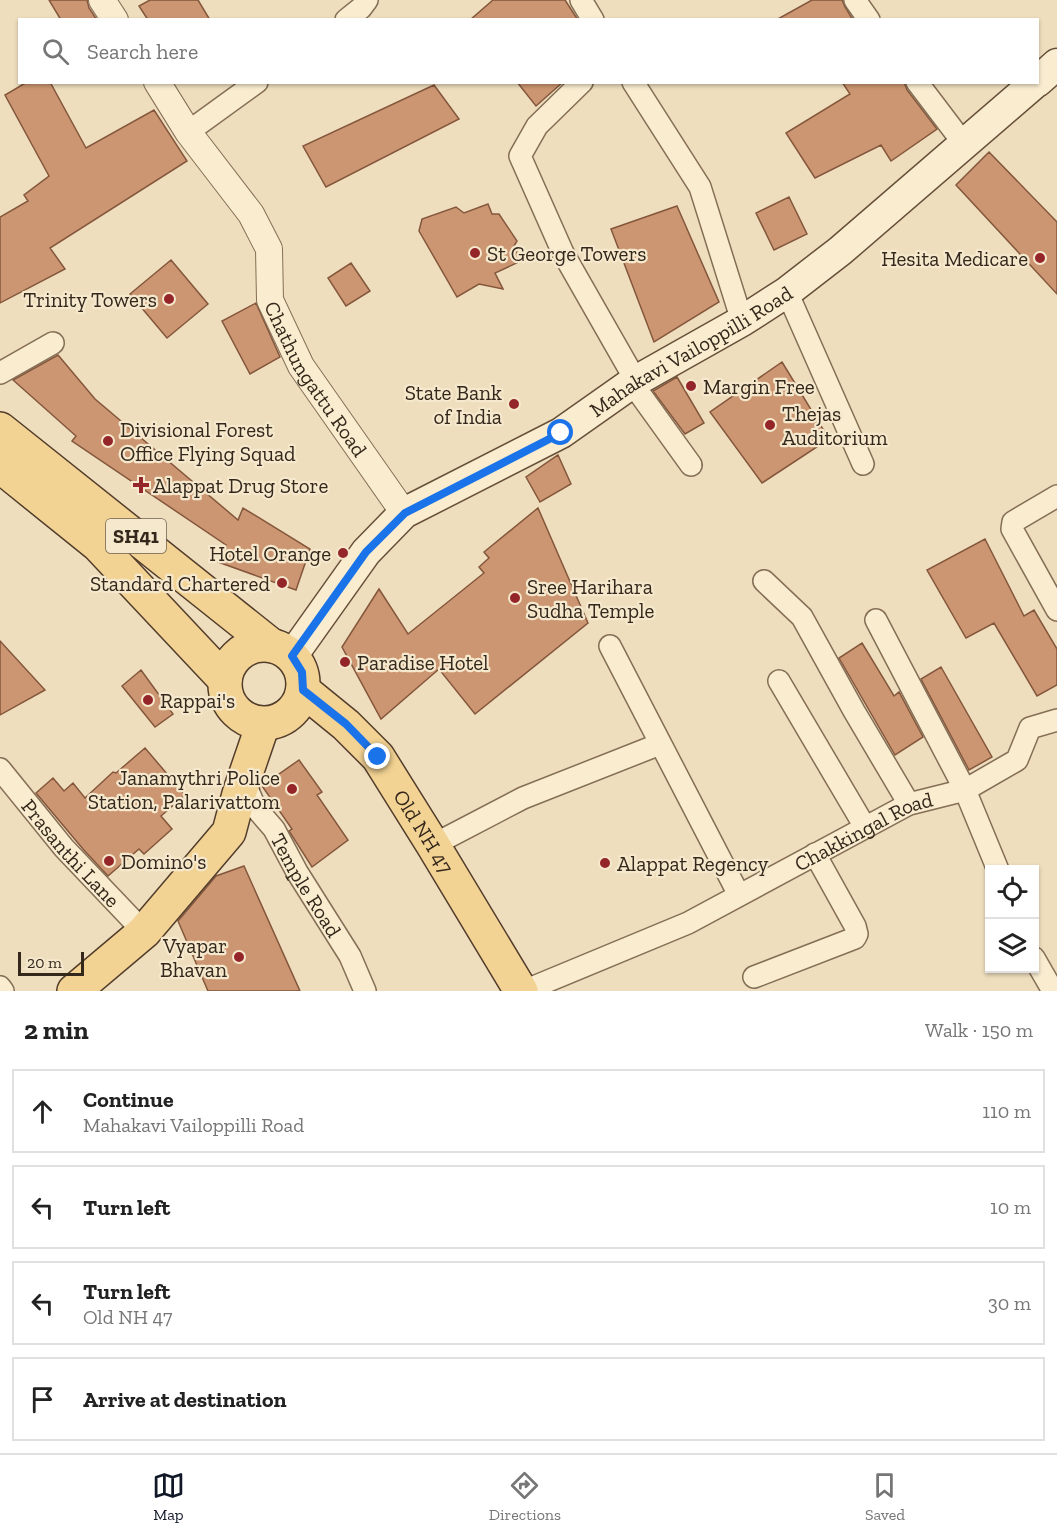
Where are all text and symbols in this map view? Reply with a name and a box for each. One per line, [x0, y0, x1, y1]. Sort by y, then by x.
search box [18, 18, 1039, 84]
icon: search [39, 35, 72, 68]
text: Search here [87, 38, 198, 65]
place label: St George Towers [487, 241, 646, 266]
marker: St George Towers [468, 246, 482, 260]
place label: Hesita Medicare [881, 246, 1028, 271]
marker: Hesita Medicare [1033, 251, 1047, 265]
street label: Mahakavi Vailoppilli Road [584, 279, 797, 422]
place label: Trinity Towers [23, 287, 157, 312]
marker: Trinity Towers [162, 292, 176, 306]
street label: Chathungattu Road [260, 297, 373, 462]
place label: Margin Free [703, 374, 815, 399]
marker: Margin Free [684, 379, 698, 393]
place label: State Bank of India [405, 380, 502, 429]
marker: State Bank of India [507, 397, 521, 411]
place label: Thejas Auditorium [782, 401, 888, 450]
place label: Divisional Forest Office Flying Squad [120, 417, 296, 466]
marker: Thejas Auditorium [763, 418, 777, 432]
route start [547, 419, 573, 445]
marker: Divisional Forest Office Flying Squad [101, 434, 115, 448]
place label: Alappat Drug Store [153, 473, 328, 498]
marker: Alappat Drug Store [134, 478, 148, 492]
road number: SH41 [106, 519, 166, 553]
place label: Hotel Orange [209, 541, 331, 566]
marker: Hotel Orange [336, 546, 350, 560]
place label: Standard Chartered [90, 571, 270, 596]
place label: Sree Harihara Sudha Temple [527, 574, 655, 623]
marker: Standard Chartered [275, 576, 289, 590]
marker: Sree Harihara Sudha Temple [508, 591, 522, 605]
place label: Paradise Hotel [357, 650, 489, 675]
marker: Paradise Hotel [338, 655, 352, 669]
place label: Rappai's [160, 688, 235, 713]
marker: Rappai's [141, 693, 155, 707]
route end [364, 743, 390, 769]
place label: Janamythri Police Station, Palarivattom [88, 765, 280, 814]
marker: Janamythri Police Station, Palarivattom [285, 782, 299, 796]
street label: Old NH 47 [389, 785, 460, 878]
street label: Chakkingal Road [790, 786, 935, 876]
street label: Prasanthi Lane [17, 794, 126, 912]
street label: Temple Road [266, 829, 347, 942]
place label: Domino's [121, 849, 206, 874]
place label: Alappat Regency [617, 851, 769, 876]
marker: Domino's [102, 854, 116, 868]
marker: Alappat Regency [598, 856, 612, 870]
map controls [985, 865, 1039, 973]
button: locate [985, 865, 1039, 919]
button: layers [985, 919, 1039, 973]
place label: Vyapar Bhavan [160, 933, 227, 982]
scale bar [18, 949, 84, 977]
marker: Vyapar Bhavan [232, 950, 246, 964]
text: 20 m [27, 953, 62, 972]
text: 2 min [24, 1014, 89, 1046]
text: Walk · 150 m [925, 1018, 1033, 1042]
text: Continue [83, 1086, 174, 1113]
icon: ahead [26, 1095, 59, 1128]
text: 110 m [982, 1099, 1031, 1123]
text: Mahakavi Vailoppilli Road [83, 1113, 304, 1137]
icon: left [26, 1191, 59, 1224]
text: Turn left [83, 1194, 170, 1221]
text: 10 m [990, 1195, 1031, 1219]
text: Turn left [83, 1278, 170, 1305]
icon: left [26, 1287, 59, 1320]
text: 30 m [988, 1291, 1031, 1315]
text: Old NH 47 [83, 1305, 172, 1329]
icon: arrive [26, 1383, 59, 1416]
text: Arrive at destination [83, 1386, 286, 1413]
tab: Map [152, 1469, 185, 1524]
tab: Directions [489, 1469, 561, 1524]
tab: Saved [865, 1469, 905, 1524]

